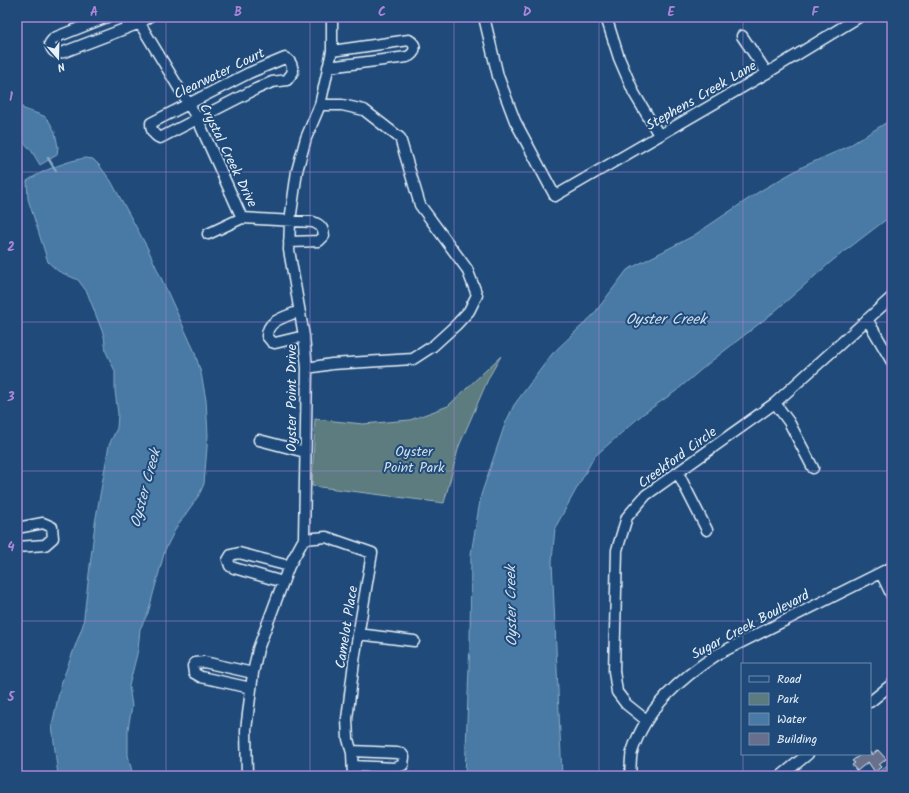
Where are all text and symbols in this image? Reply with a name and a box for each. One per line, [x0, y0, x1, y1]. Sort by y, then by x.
text: A [90, 2, 98, 23]
text: B [234, 2, 242, 23]
text: C [378, 2, 386, 23]
text: D [523, 2, 532, 23]
text: E [667, 2, 675, 23]
text: F [811, 2, 819, 23]
north arrow [38, 38, 78, 78]
street label: Clearwater Court [170, 42, 269, 105]
street label: Stephens Creek Lane [642, 55, 761, 137]
text: N [55, 57, 67, 76]
text: 1 [9, 87, 13, 108]
street label: Crystal Creek Drive [193, 100, 263, 212]
text: 2 [7, 237, 15, 258]
water label: Oyster Creek [626, 308, 708, 332]
street label: Oyster Point Drive [281, 343, 303, 452]
text: 3 [6, 387, 15, 408]
street label: Creekford Circle [633, 421, 722, 494]
park label: Oyster Point Park [383, 441, 445, 479]
water label: Oyster Creek [124, 444, 169, 530]
text: 4 [7, 537, 15, 558]
water label: Oyster Creek [499, 563, 525, 647]
street label: Camelot Place [330, 584, 364, 670]
street label: Sugar Creek Boulevard [687, 584, 814, 665]
legend [741, 663, 871, 755]
text: Road [777, 670, 802, 689]
text: 5 [7, 687, 16, 708]
text: Park [777, 690, 799, 709]
text: Water [777, 710, 807, 729]
text: Building [777, 730, 817, 749]

